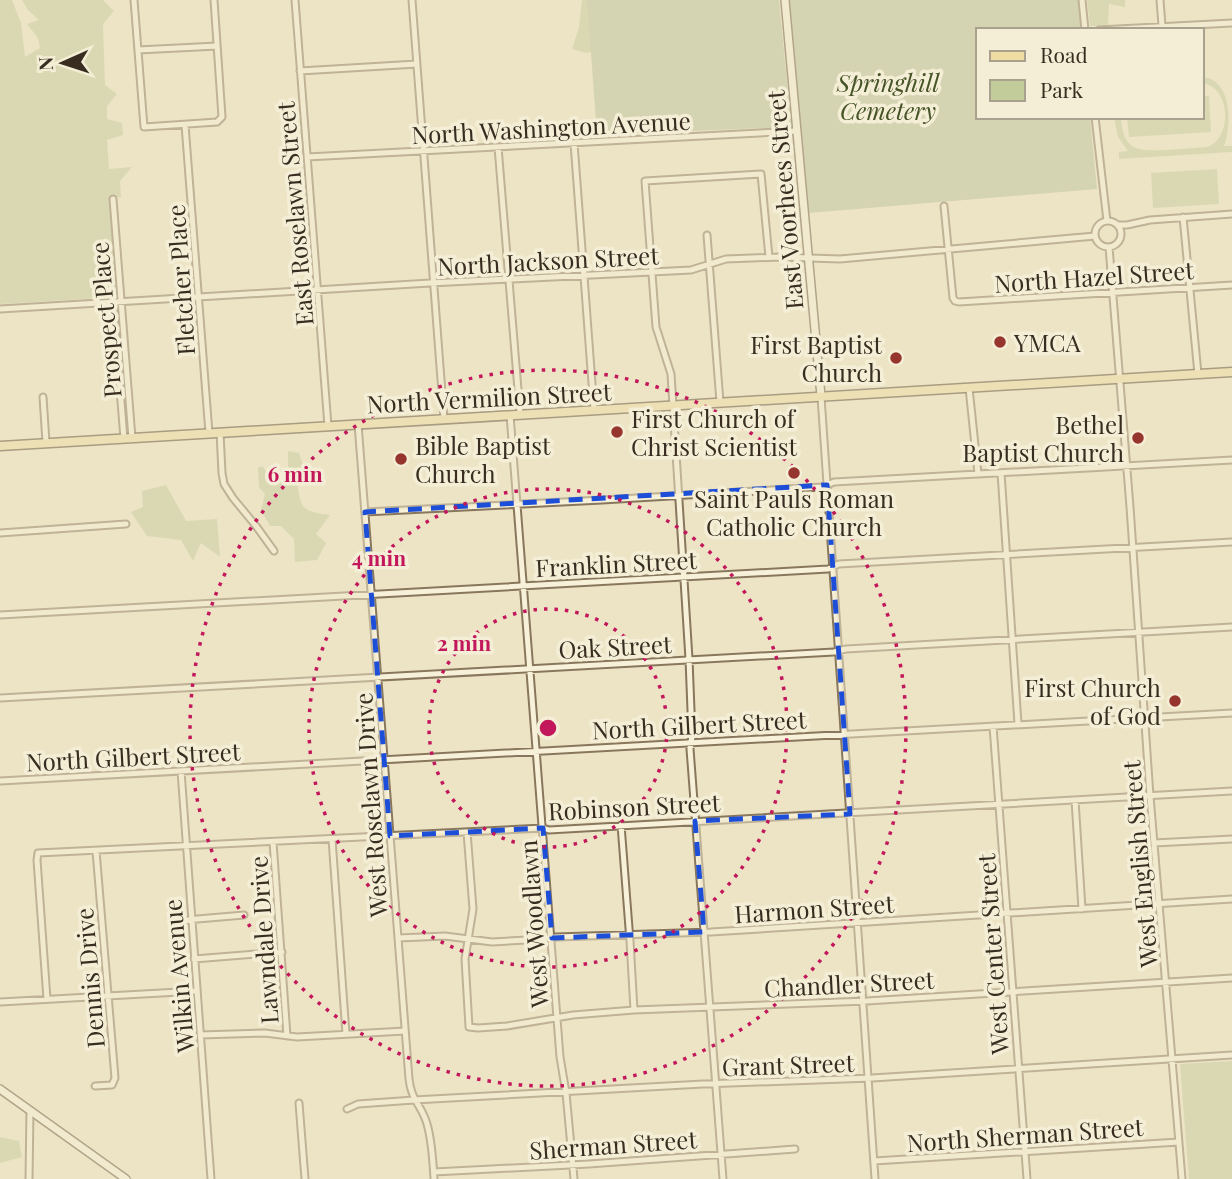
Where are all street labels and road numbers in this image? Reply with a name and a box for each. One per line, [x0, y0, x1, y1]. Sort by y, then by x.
street label: East Voorhees Street [758, 88, 810, 311]
street label: East Roselawn Street [268, 100, 320, 327]
street label: North Washington Avenue [411, 104, 691, 150]
street label: Fletcher Place [159, 203, 201, 357]
street label: North Jackson Street [436, 238, 660, 282]
street label: Prospect Place [82, 241, 128, 399]
street label: North Hazel Street [993, 253, 1195, 299]
street label: North Vermilion Street [366, 375, 613, 419]
street label: Franklin Street [534, 543, 698, 583]
street label: Oak Street [558, 627, 673, 665]
street label: West Roselawn Drive [346, 692, 394, 919]
street label: North Gilbert Street [591, 702, 807, 746]
street label: North Gilbert Street [25, 734, 241, 778]
street label: West English Street [1114, 759, 1164, 970]
street label: Robinson Street [547, 785, 721, 826]
street label: West Woodlawn [511, 839, 555, 1010]
street label: West Center Street [969, 852, 1015, 1056]
street label: Lawndale Drive [241, 855, 285, 1025]
street label: Harmon Street [733, 886, 895, 930]
street label: Wilkin Avenue [155, 898, 201, 1055]
street label: Dennis Drive [67, 907, 111, 1049]
street label: Chandler Street [763, 963, 935, 1003]
street label: Grant Street [721, 1046, 855, 1082]
street label: North Sherman Street [906, 1110, 1145, 1158]
street label: Sherman Street [528, 1122, 698, 1166]

